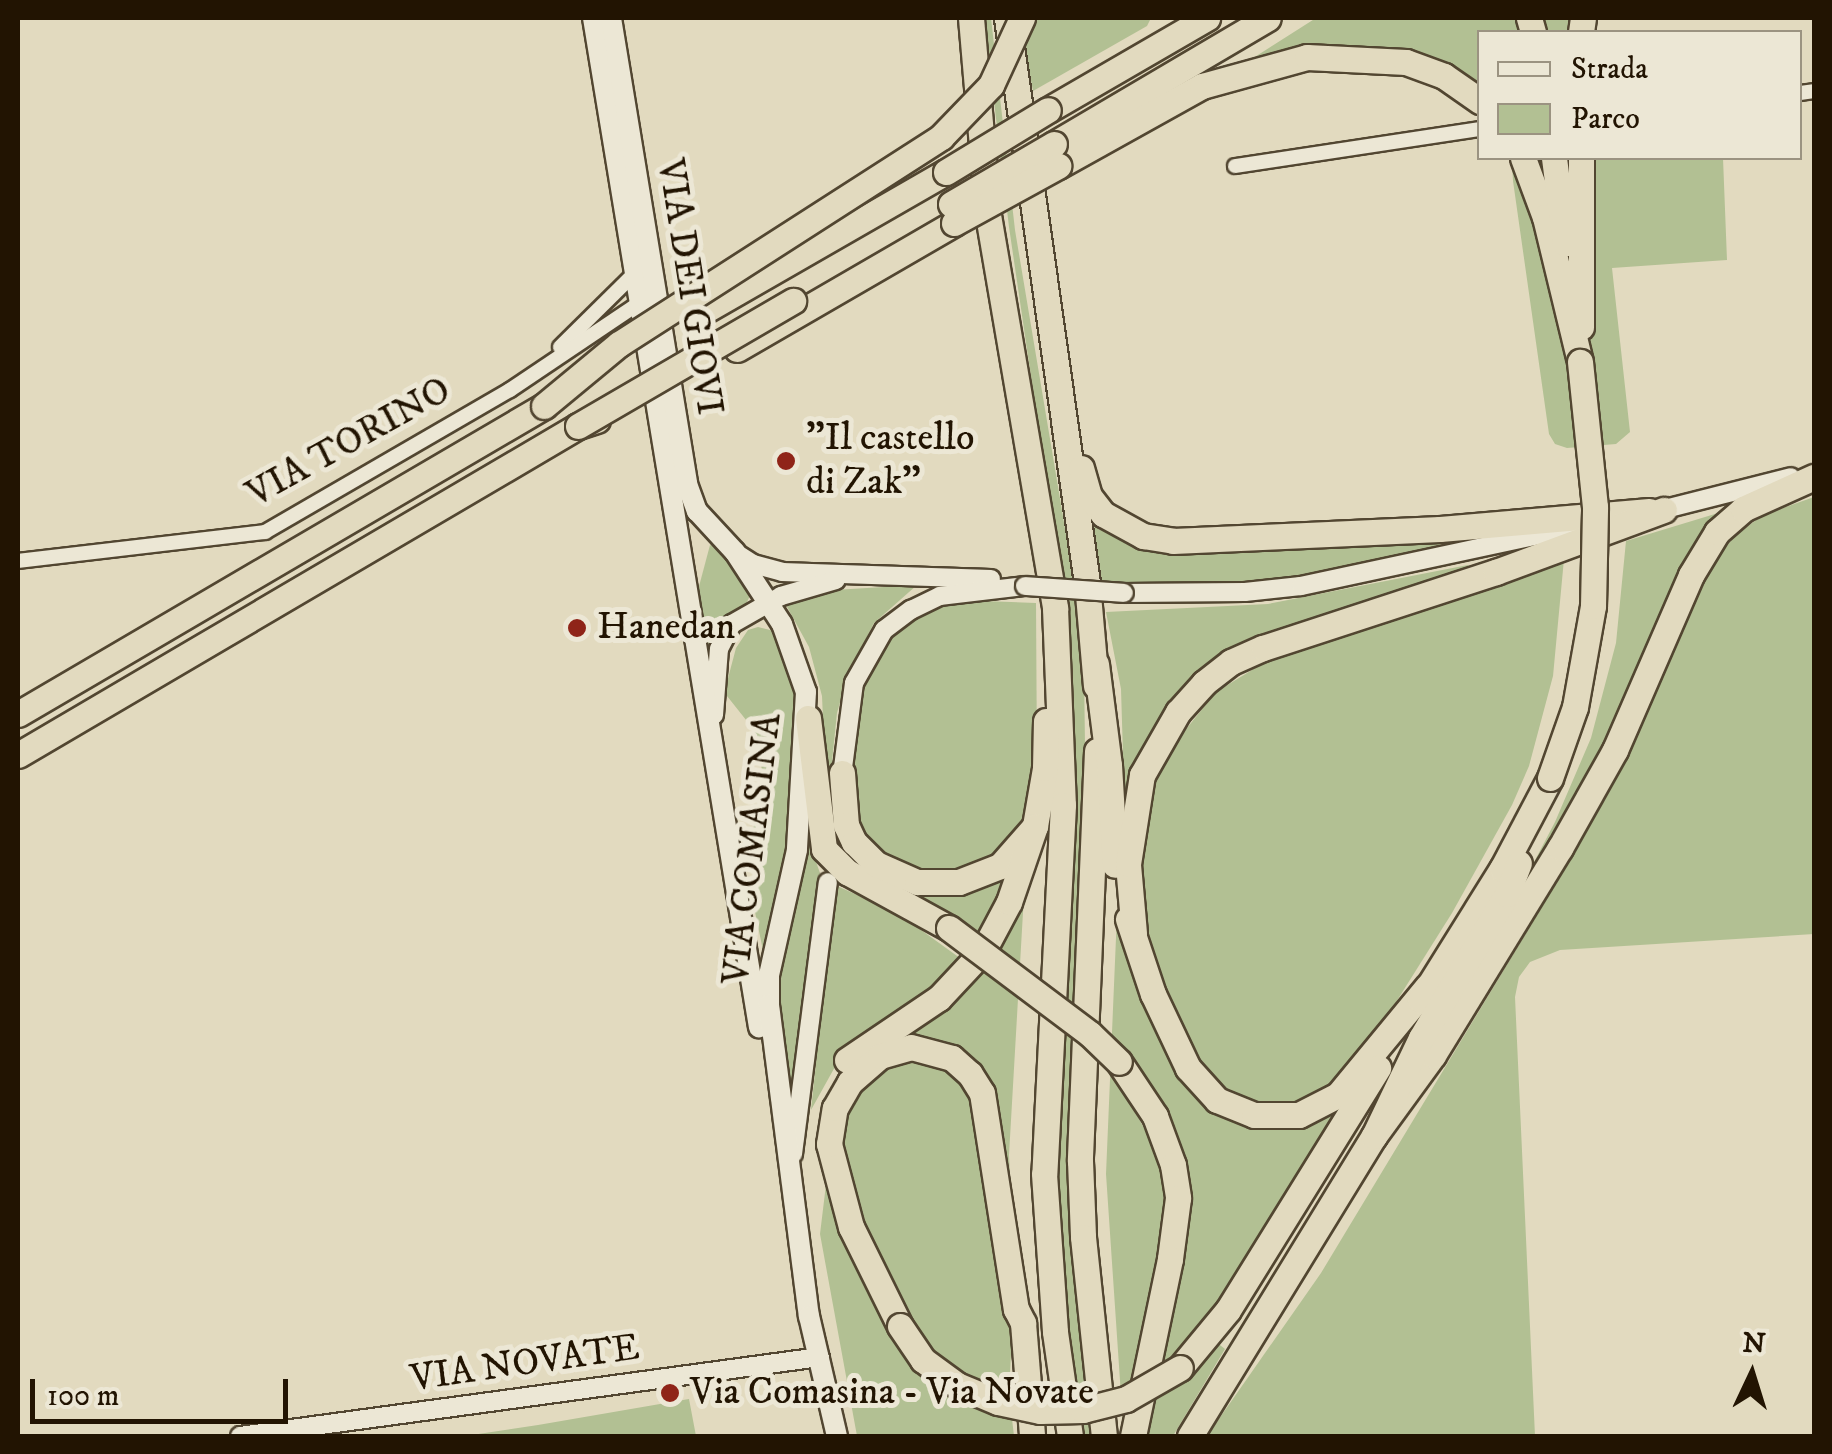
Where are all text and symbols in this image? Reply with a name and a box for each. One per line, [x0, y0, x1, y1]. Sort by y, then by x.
legend [1477, 30, 1802, 160]
text: Strada [1571, 51, 1648, 88]
text: Parco [1571, 101, 1640, 138]
street label: VIA DEI GIOVI [646, 156, 732, 418]
street label: VIA TORINO [239, 368, 459, 518]
place label: "Il castello di Zak" [806, 416, 974, 506]
marker: "Il castello di Zak" [775, 450, 797, 472]
place label: Hanedan [597, 605, 735, 651]
marker: Hanedan [566, 617, 588, 639]
street label: VIA COMASINA [714, 711, 792, 987]
north arrow [1702, 1324, 1802, 1424]
street label: VIA NOVATE [408, 1325, 642, 1403]
text: N [1741, 1325, 1767, 1362]
scale bar [35, 1359, 292, 1421]
place label: Via Comasina - Via Novate [690, 1370, 1094, 1416]
text: 100 m [47, 1378, 119, 1415]
marker: Via Comasina - Via Novate [659, 1382, 681, 1404]

